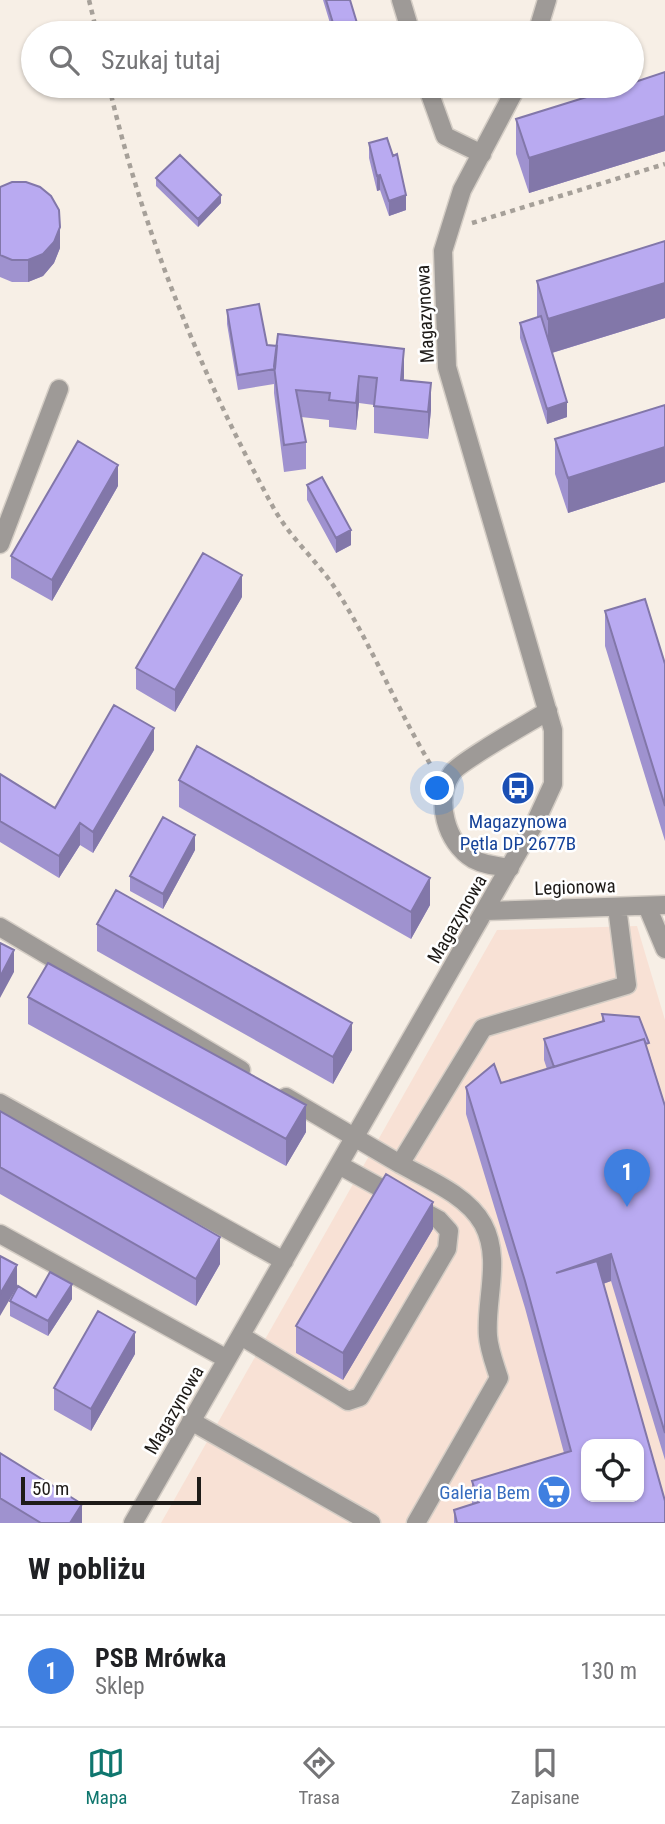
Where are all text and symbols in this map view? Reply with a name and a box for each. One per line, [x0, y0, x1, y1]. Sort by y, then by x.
search box [21, 21, 644, 98]
icon: search [45, 41, 83, 79]
text: Szukaj tutaj [101, 45, 221, 75]
street label: Magazynowa [411, 264, 439, 364]
bus stop icon: Magazynowa Pętla DP 2677B [499, 769, 537, 807]
your location [420, 771, 454, 805]
place label: Magazynowa Pętla DP 2677B [460, 810, 576, 855]
street label: Magazynowa [422, 871, 492, 967]
street label: Legionowa [534, 874, 616, 900]
pin: 1 [604, 1149, 650, 1207]
street label: Magazynowa [139, 1362, 209, 1458]
map controls [581, 1439, 644, 1502]
button: locate [581, 1439, 644, 1502]
supermarket icon: Galeria Bem [535, 1473, 573, 1511]
scale bar [21, 1474, 201, 1506]
text: 50 m [32, 1477, 69, 1500]
place label: Galeria Bem [439, 1481, 530, 1504]
text: W pobliżu [28, 1551, 145, 1586]
text: PSB Mrówka [95, 1643, 226, 1673]
text: 1 [45, 1658, 57, 1685]
text: 130 m [580, 1658, 637, 1685]
text: Sklep [95, 1673, 145, 1700]
tab: Mapa [85, 1744, 127, 1809]
tab: Trasa [298, 1744, 340, 1809]
tab: Zapisane [511, 1744, 580, 1809]

